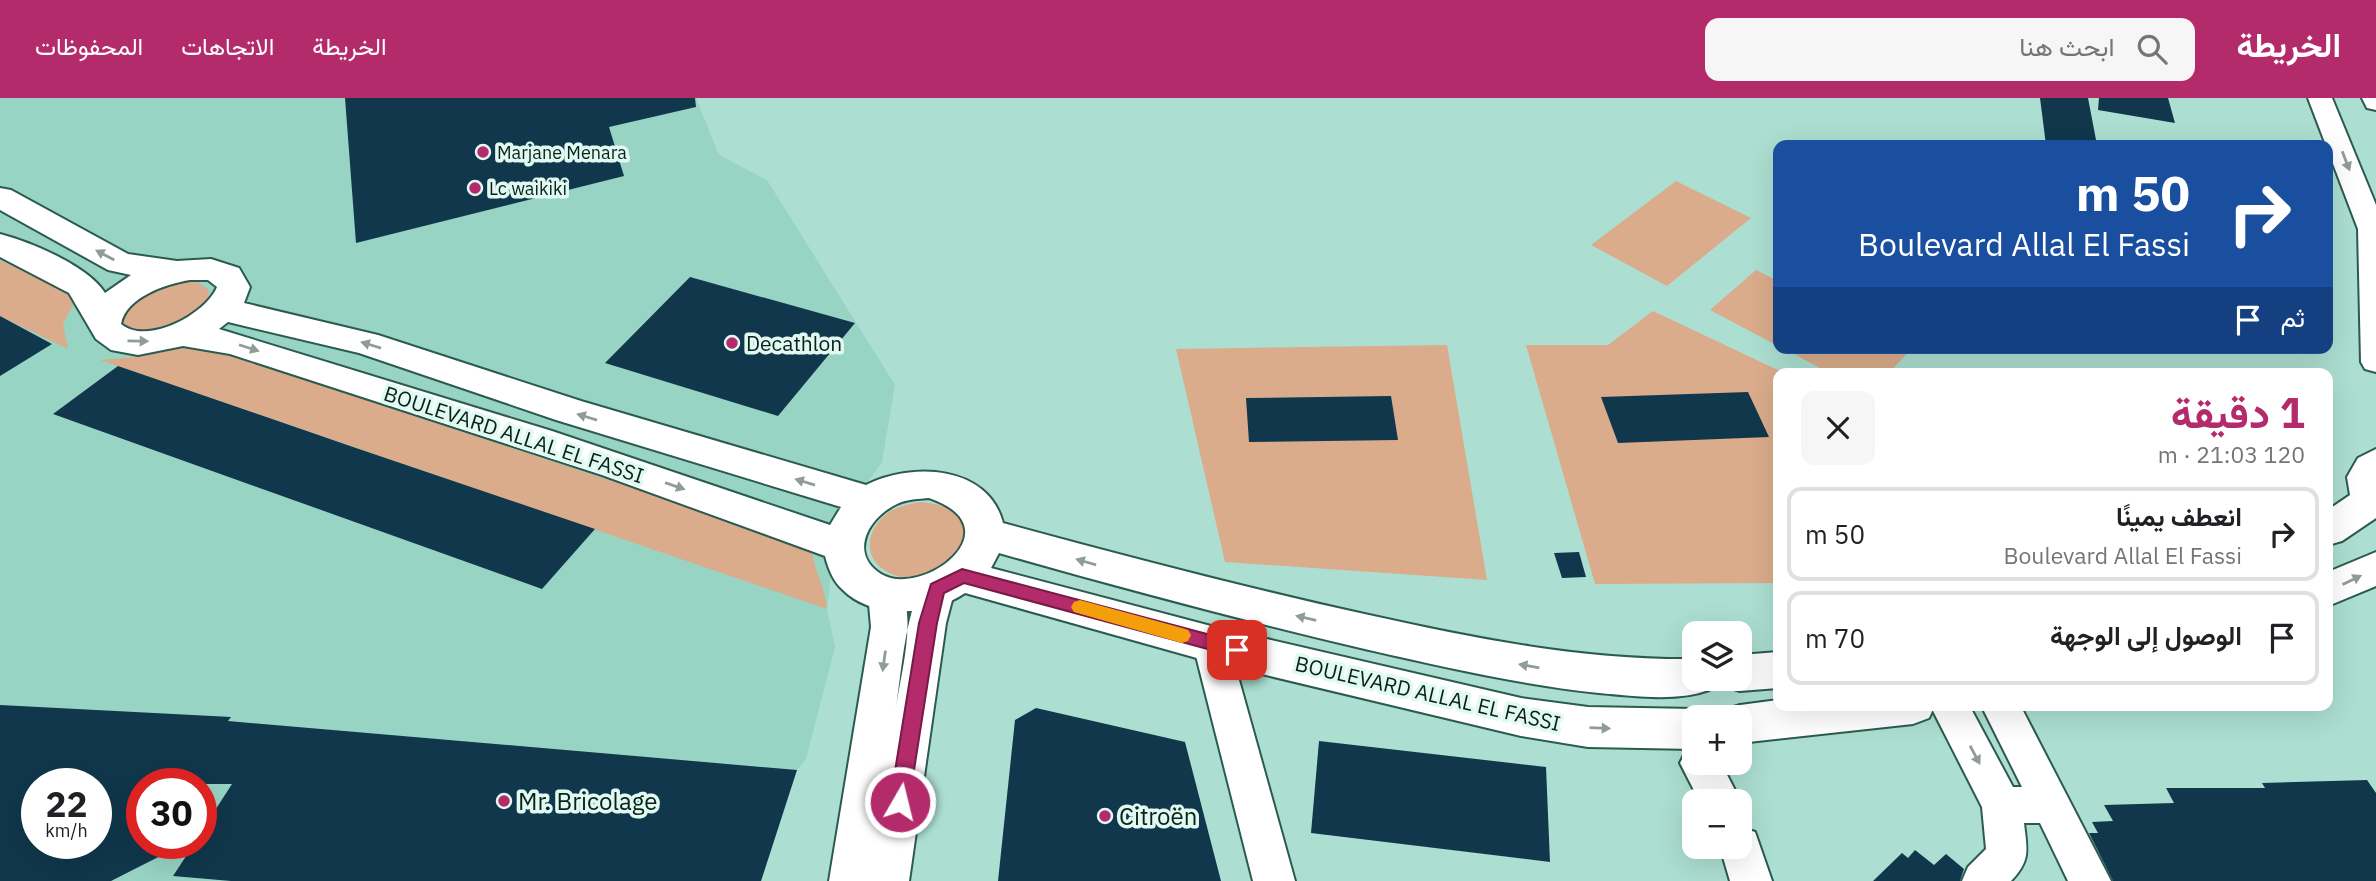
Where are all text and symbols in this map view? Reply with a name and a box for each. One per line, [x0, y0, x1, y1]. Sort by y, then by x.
search box [1705, 18, 2195, 81]
text: الخريطة [2237, 23, 2341, 66]
text: ابحث هنا [2019, 29, 2115, 63]
text: المحفوظات [35, 30, 143, 62]
text: الاتجاهات [181, 30, 274, 62]
text: الخريطة [312, 30, 387, 62]
icon: search [2133, 30, 2171, 68]
place label: Marjane Menara [497, 141, 627, 164]
marker: Marjane Menara [475, 144, 491, 160]
one-way arrow [2340, 151, 2351, 172]
text: 50 m [2076, 161, 2190, 224]
icon: right [2214, 168, 2305, 259]
place label: Lc waikiki [489, 177, 567, 200]
marker: Lc waikiki [467, 180, 483, 196]
text: Boulevard Allal El Fassi [1858, 223, 2190, 265]
one-way arrow [95, 249, 115, 261]
text: ثم [2281, 300, 2305, 334]
icon: arrive [2229, 301, 2267, 339]
place label: Decathlon [746, 329, 842, 357]
one-way arrow [127, 335, 149, 347]
marker: Decathlon [724, 335, 740, 351]
one-way arrow [360, 339, 381, 349]
one-way arrow [238, 343, 259, 354]
street label: BOULEVARD ALLAL EL FASSI [380, 379, 648, 489]
text: 1 دقيقة [2171, 385, 2305, 440]
button: close [1801, 391, 1875, 465]
one-way arrow [576, 411, 597, 421]
text: 120 m · 21:03 [2158, 439, 2305, 469]
one-way arrow [794, 476, 815, 486]
one-way arrow [664, 482, 685, 492]
text: انعطف يمينًا [2116, 499, 2242, 533]
icon: right [2263, 515, 2301, 553]
text: 50 m [1805, 517, 1865, 551]
text: Boulevard Allal El Fassi [2003, 540, 2242, 570]
one-way arrow [1075, 557, 1096, 567]
one-way arrow [2342, 574, 2362, 586]
one-way arrow [1295, 613, 1317, 624]
text: الوصول إلى الوجهة [2050, 618, 2242, 652]
icon: arrive [2263, 619, 2301, 657]
pin [1207, 620, 1267, 680]
map controls [1682, 621, 1752, 859]
button: layers [1682, 621, 1752, 691]
text: 70 m [1805, 621, 1865, 655]
icon: arrive [1218, 631, 1256, 669]
street label: BOULEVARD ALLAL EL FASSI [1292, 649, 1564, 737]
one-way arrow [879, 650, 890, 672]
one-way arrow [1518, 660, 1540, 671]
button: + [1682, 705, 1752, 775]
one-way arrow [1589, 722, 1611, 733]
one-way arrow [1970, 745, 1981, 765]
position arrow [863, 765, 937, 839]
speed limit sign: 30 [126, 768, 217, 859]
text: 22 [45, 781, 88, 827]
place label: Mr. Bricolage [518, 785, 657, 817]
button: − [1682, 789, 1752, 859]
marker: Mr. Bricolage [496, 793, 512, 809]
place label: Citroën [1119, 800, 1197, 832]
marker: Citroën [1097, 808, 1113, 824]
text: km/h [45, 819, 88, 842]

